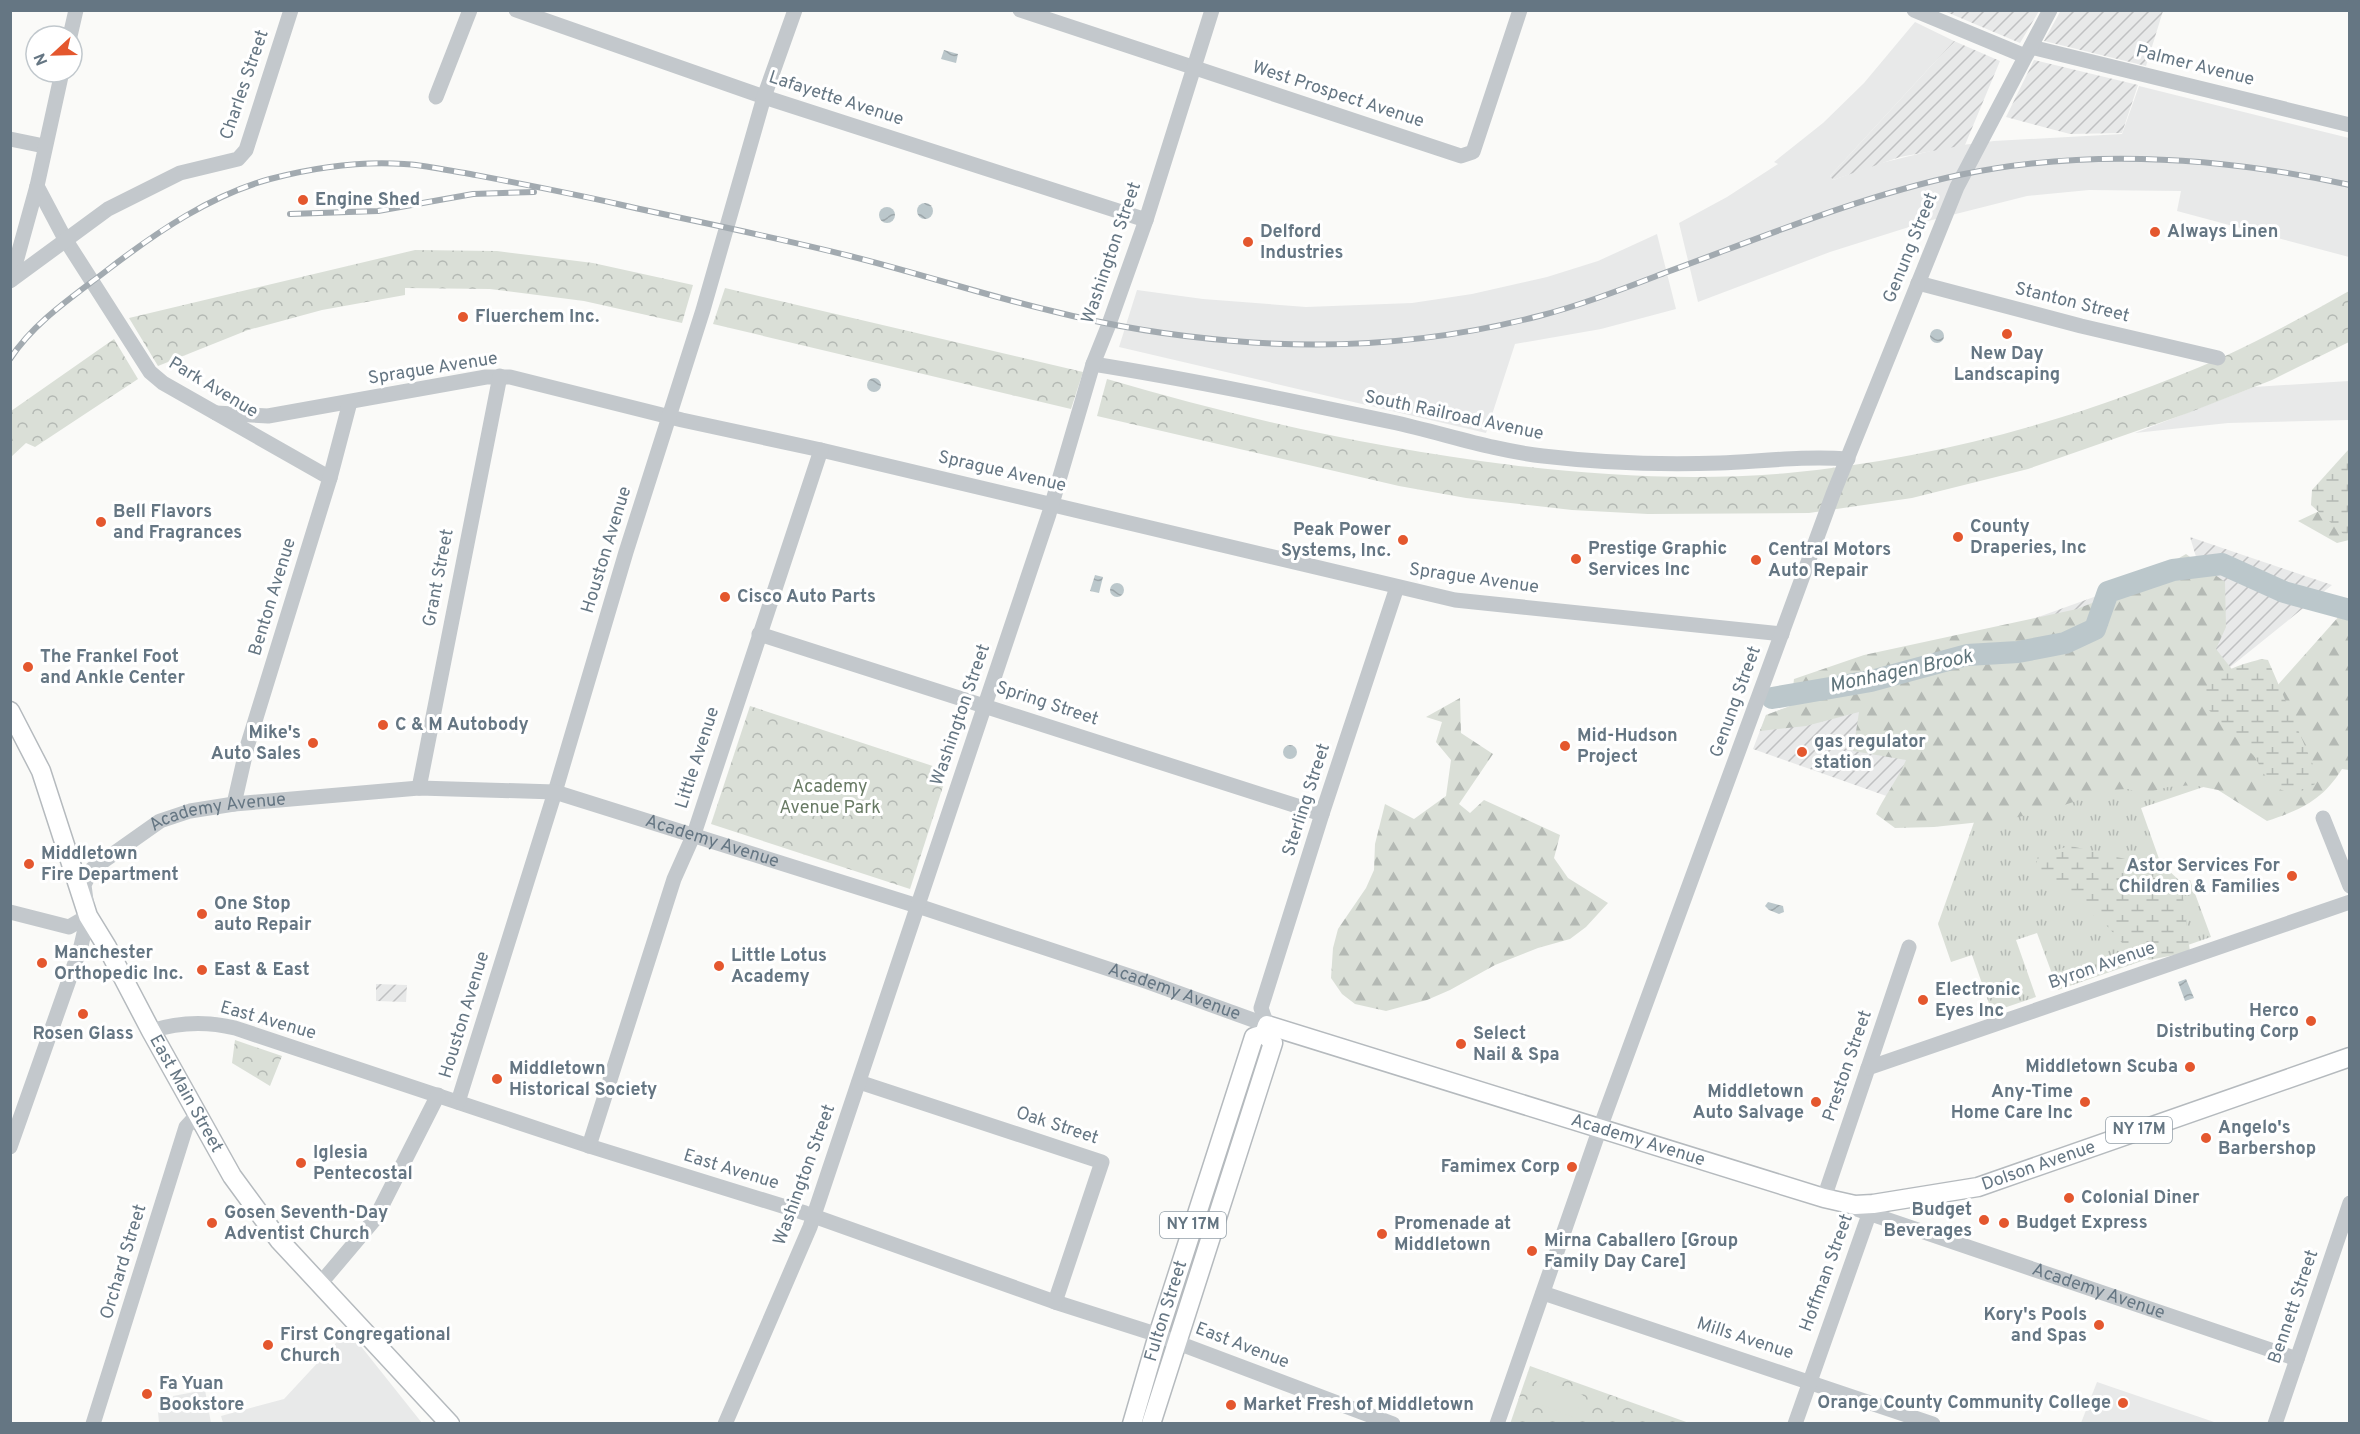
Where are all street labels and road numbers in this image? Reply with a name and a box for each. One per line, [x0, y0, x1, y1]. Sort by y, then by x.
street label: Charles Street [215, 27, 275, 143]
street label: Palmer Avenue [2133, 40, 2257, 92]
street label: West Prospect Avenue [1249, 56, 1427, 134]
street label: Lafayette Avenue [766, 66, 906, 132]
street label: Washington Street [1077, 179, 1147, 327]
street label: Genung Street [1878, 189, 1944, 307]
street label: Stanton Street [2012, 278, 2132, 328]
street label: Sprague Avenue [367, 347, 499, 391]
street label: Park Avenue [164, 352, 262, 424]
street label: South Railroad Avenue [1362, 386, 1546, 446]
street label: Sprague Avenue [936, 446, 1068, 498]
street label: Houston Avenue [577, 484, 637, 616]
street label: Grant Street [418, 527, 460, 629]
street label: Benton Avenue [244, 535, 302, 659]
street label: Sprague Avenue [1408, 559, 1540, 599]
street label: Washington Street [926, 641, 996, 789]
street label: Genung Street [1705, 643, 1767, 761]
street label: Spring Street [993, 677, 1101, 731]
street label: Little Avenue [671, 704, 725, 812]
street label: Sterling Street [1278, 741, 1336, 859]
street label: Academy Avenue [144, 788, 287, 837]
street label: Academy Avenue [642, 810, 782, 873]
street label: Byron Avenue [2046, 937, 2158, 995]
street label: Houston Avenue [435, 949, 495, 1081]
street label: Academy Avenue [1105, 958, 1244, 1026]
street label: East Avenue [217, 996, 319, 1046]
street label: Preston Street [1818, 1007, 1878, 1125]
street label: East Main Street [144, 1031, 228, 1157]
street label: Washington Street [769, 1101, 841, 1249]
street label: Oak Street [1013, 1102, 1101, 1150]
street label: Academy Avenue [1568, 1109, 1708, 1172]
road number: NY 17M [2106, 1117, 2172, 1143]
street label: Dolson Avenue [1979, 1135, 2098, 1196]
street label: East Avenue [680, 1145, 782, 1195]
street label: Orchard Street [96, 1202, 152, 1322]
street label: Hoffman Street [1795, 1211, 1859, 1335]
road number: NY 17M [1160, 1212, 1226, 1238]
street label: Bennett Street [2264, 1247, 2324, 1367]
street label: Fulton Street [1139, 1257, 1193, 1364]
street label: Academy Avenue [2029, 1258, 2168, 1325]
street label: Mills Avenue [1694, 1313, 1796, 1365]
street label: East Avenue [1192, 1318, 1292, 1374]

